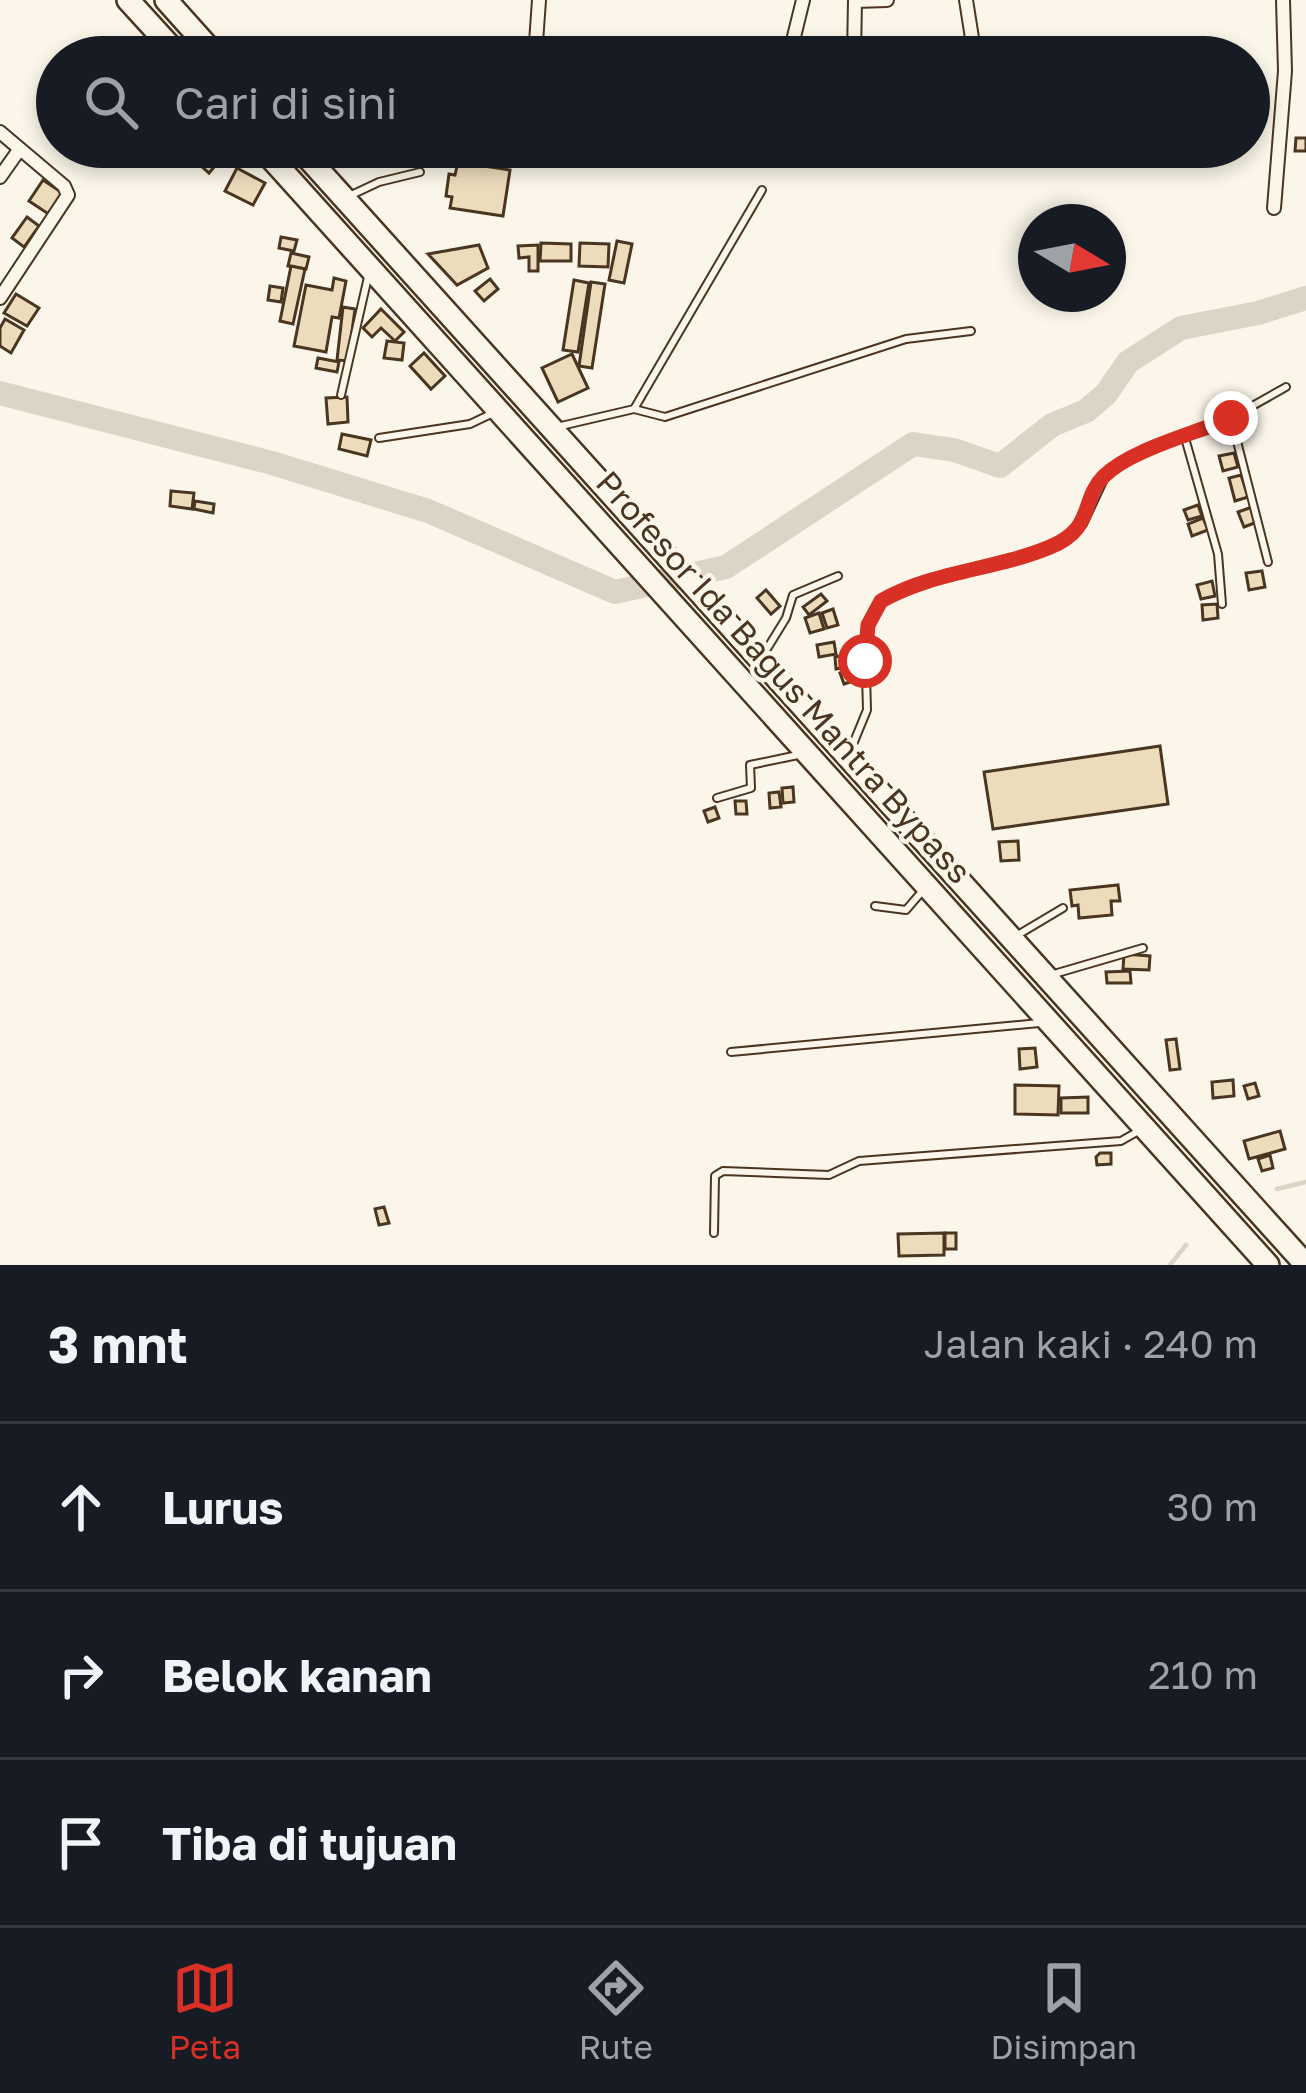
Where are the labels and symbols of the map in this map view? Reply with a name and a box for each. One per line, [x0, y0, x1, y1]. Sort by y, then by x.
north arrow [1018, 204, 1126, 312]
route end [1204, 391, 1258, 445]
street label: Profesor Ida Bagus Mantra Bypass [589, 463, 980, 891]
route start [838, 634, 892, 688]

